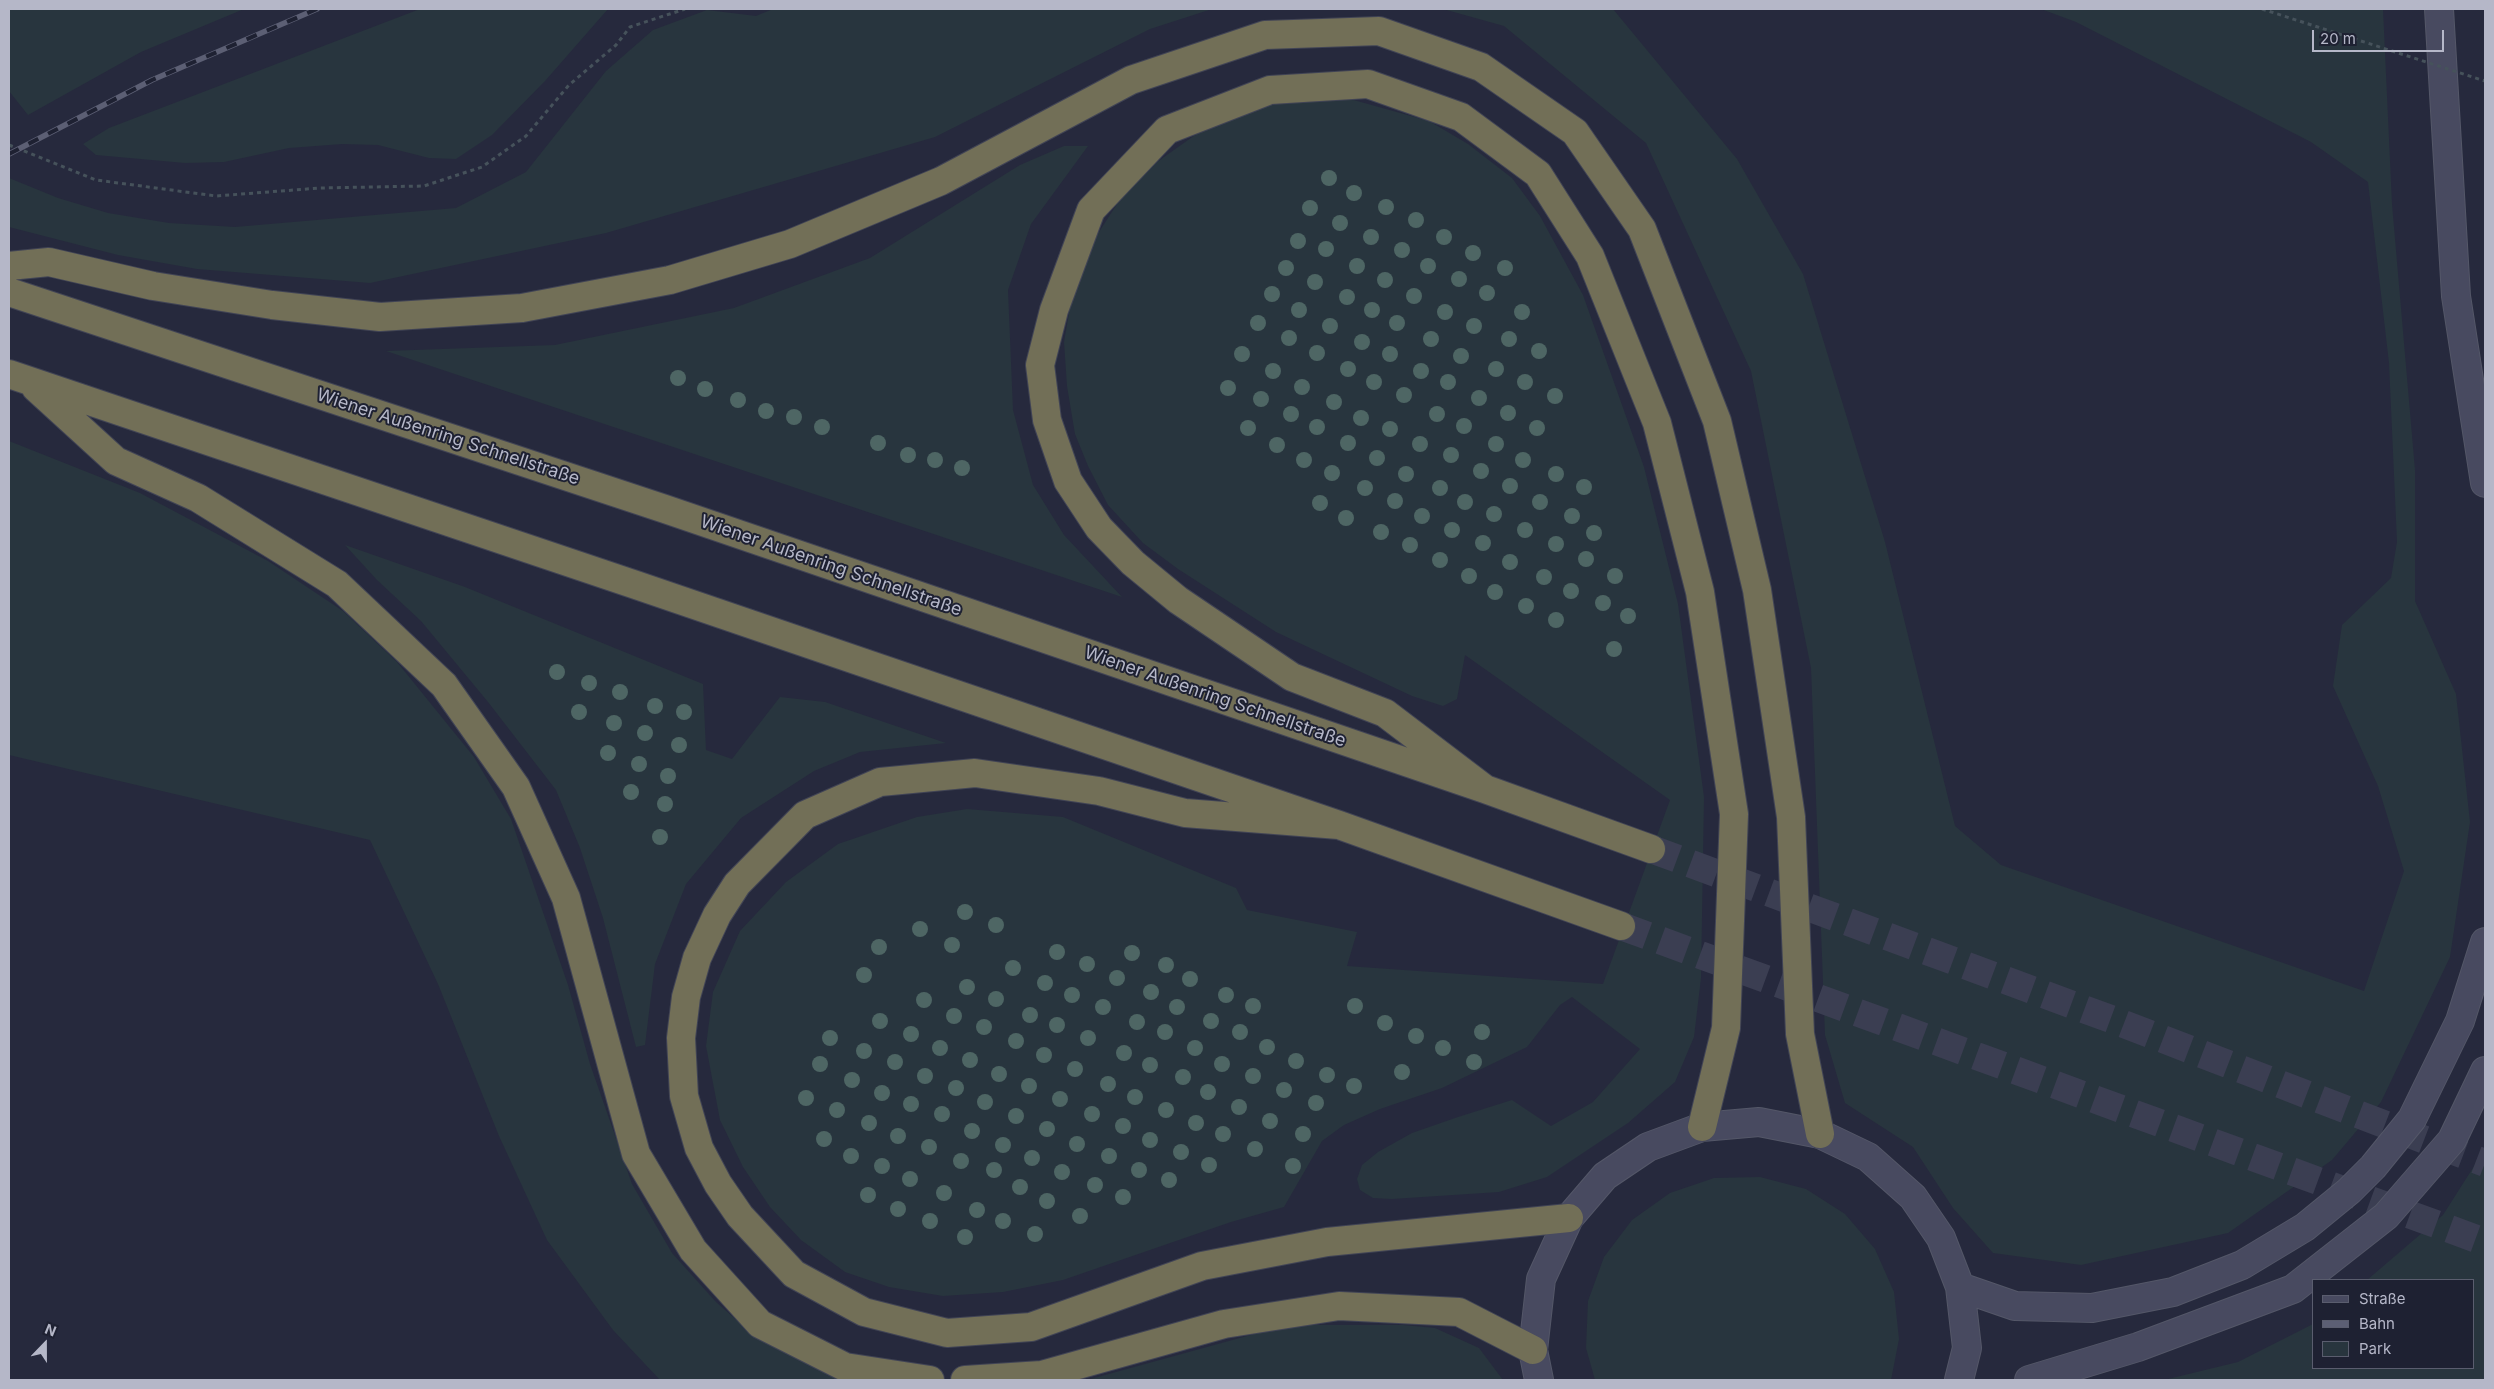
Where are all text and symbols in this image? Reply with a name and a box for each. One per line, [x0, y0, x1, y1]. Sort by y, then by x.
scale bar [2314, 20, 2446, 52]
text: 20 m [2320, 29, 2356, 48]
street label: Wiener Außenring Schnellstraße [314, 384, 582, 490]
street label: Wiener Außenring Schnellstraße [697, 511, 965, 621]
street label: Wiener Außenring Schnellstraße [1081, 642, 1349, 752]
legend [2312, 1279, 2474, 1369]
text: Straße [2359, 1289, 2406, 1308]
text: Bahn [2359, 1314, 2395, 1333]
north arrow [20, 1319, 70, 1369]
text: N [43, 1320, 59, 1340]
text: Park [2359, 1339, 2391, 1358]

